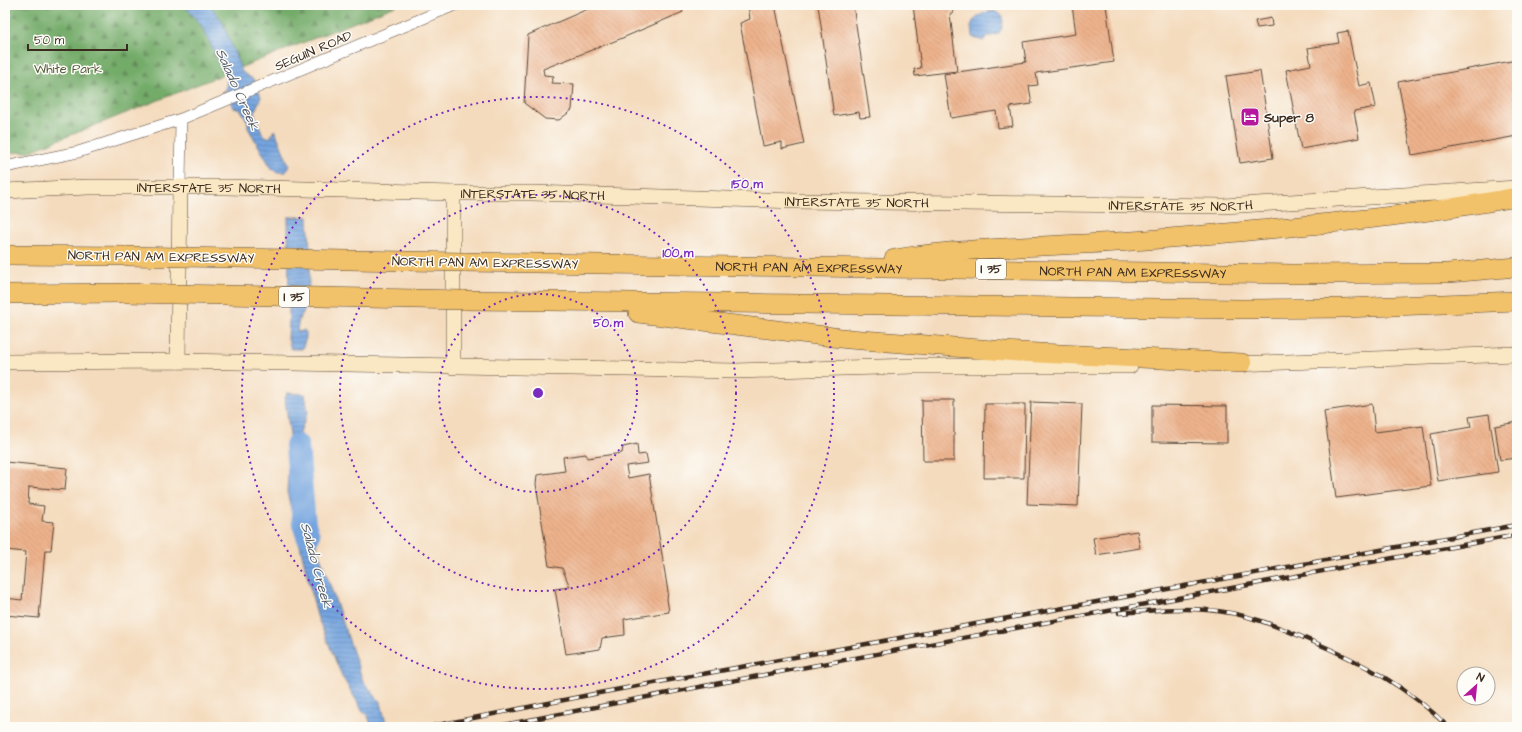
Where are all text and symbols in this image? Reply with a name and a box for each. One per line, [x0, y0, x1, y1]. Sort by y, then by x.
scale bar [28, 26, 127, 52]
street label: SEGUIN ROAD [272, 26, 355, 75]
text: 50 m [34, 32, 65, 49]
water label: Salado Creek [210, 45, 264, 134]
park label: White Park [34, 60, 102, 78]
hotel icon: Super 8 [1239, 106, 1261, 128]
place label: Super 8 [1263, 109, 1315, 128]
text: 150 m [731, 176, 764, 193]
street label: INTERSTATE 35 NORTH [137, 179, 281, 198]
street label: INTERSTATE 35 NORTH [461, 185, 605, 205]
street label: INTERSTATE 35 NORTH [784, 193, 929, 213]
street label: INTERSTATE 35 NORTH [1108, 196, 1253, 216]
text: 100 m [663, 245, 694, 262]
street label: NORTH PAN AM EXPRESSWAY [68, 246, 254, 268]
street label: NORTH PAN AM EXPRESSWAY [392, 252, 578, 274]
street label: NORTH PAN AM EXPRESSWAY [715, 258, 902, 278]
road number: I 35 [976, 259, 1006, 279]
street label: NORTH PAN AM EXPRESSWAY [1039, 262, 1226, 283]
road number: I 35 [279, 287, 309, 307]
text: 50 m [593, 315, 624, 332]
centre of rings [531, 386, 545, 400]
water label: Salado Creek [295, 520, 337, 610]
north arrow [1456, 666, 1496, 706]
text: N [1474, 669, 1487, 686]

